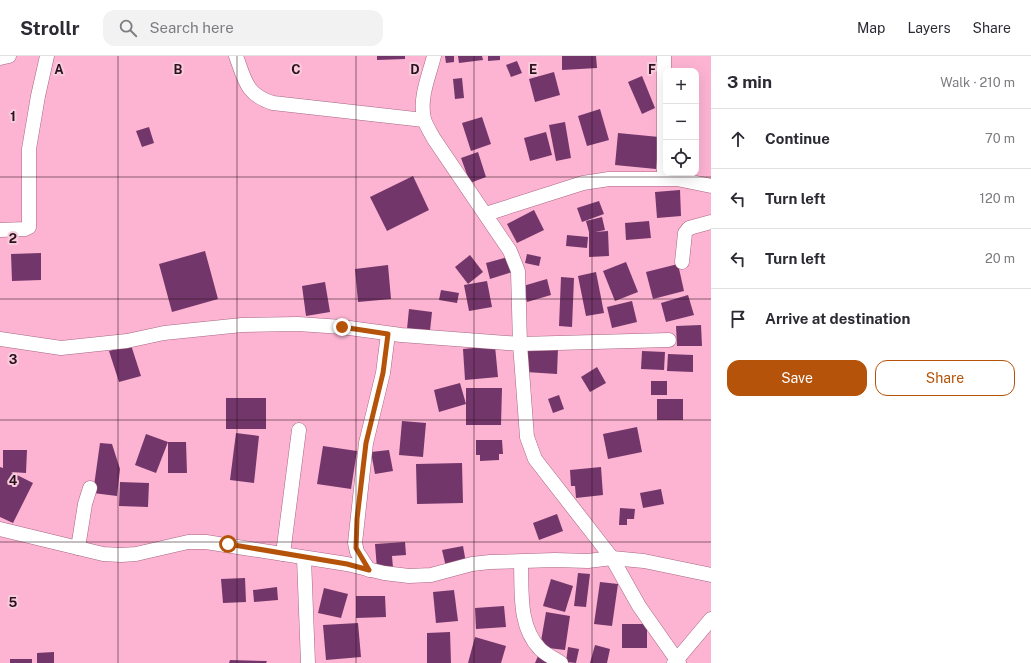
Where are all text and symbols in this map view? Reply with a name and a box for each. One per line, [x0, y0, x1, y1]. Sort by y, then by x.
search box [103, 10, 383, 46]
text: Strollr [20, 17, 79, 39]
icon: search [117, 17, 139, 39]
text: Search here [149, 19, 234, 36]
text: Map [857, 20, 885, 36]
text: Layers [907, 20, 951, 36]
text: Share [973, 20, 1011, 36]
text: A [54, 62, 64, 77]
text: B [174, 62, 183, 77]
text: C [291, 62, 301, 77]
text: D [410, 62, 420, 77]
text: E [529, 62, 537, 77]
text: F [648, 62, 656, 77]
map controls [663, 68, 699, 176]
button: + [663, 68, 699, 104]
text: 3 min [727, 72, 772, 92]
text: Walk · 210 m [940, 75, 1015, 90]
button: − [663, 104, 699, 140]
text: 1 [10, 109, 16, 124]
icon: ahead [727, 128, 749, 150]
text: Continue [765, 130, 830, 147]
text: 70 m [985, 131, 1015, 146]
button: locate [663, 140, 699, 176]
icon: left [727, 188, 749, 210]
text: Turn left [765, 190, 826, 207]
text: 120 m [980, 191, 1015, 206]
text: 2 [9, 231, 17, 246]
icon: left [727, 248, 749, 270]
text: Turn left [765, 250, 826, 267]
text: 20 m [985, 251, 1015, 266]
icon: arrive [727, 308, 749, 330]
text: Arrive at destination [765, 310, 910, 327]
route end [333, 318, 351, 336]
text: 3 [9, 352, 18, 367]
button: Save [727, 360, 867, 396]
button: Share [875, 360, 1015, 396]
text: 4 [9, 473, 18, 488]
route start [219, 535, 237, 553]
text: 5 [9, 595, 18, 610]

